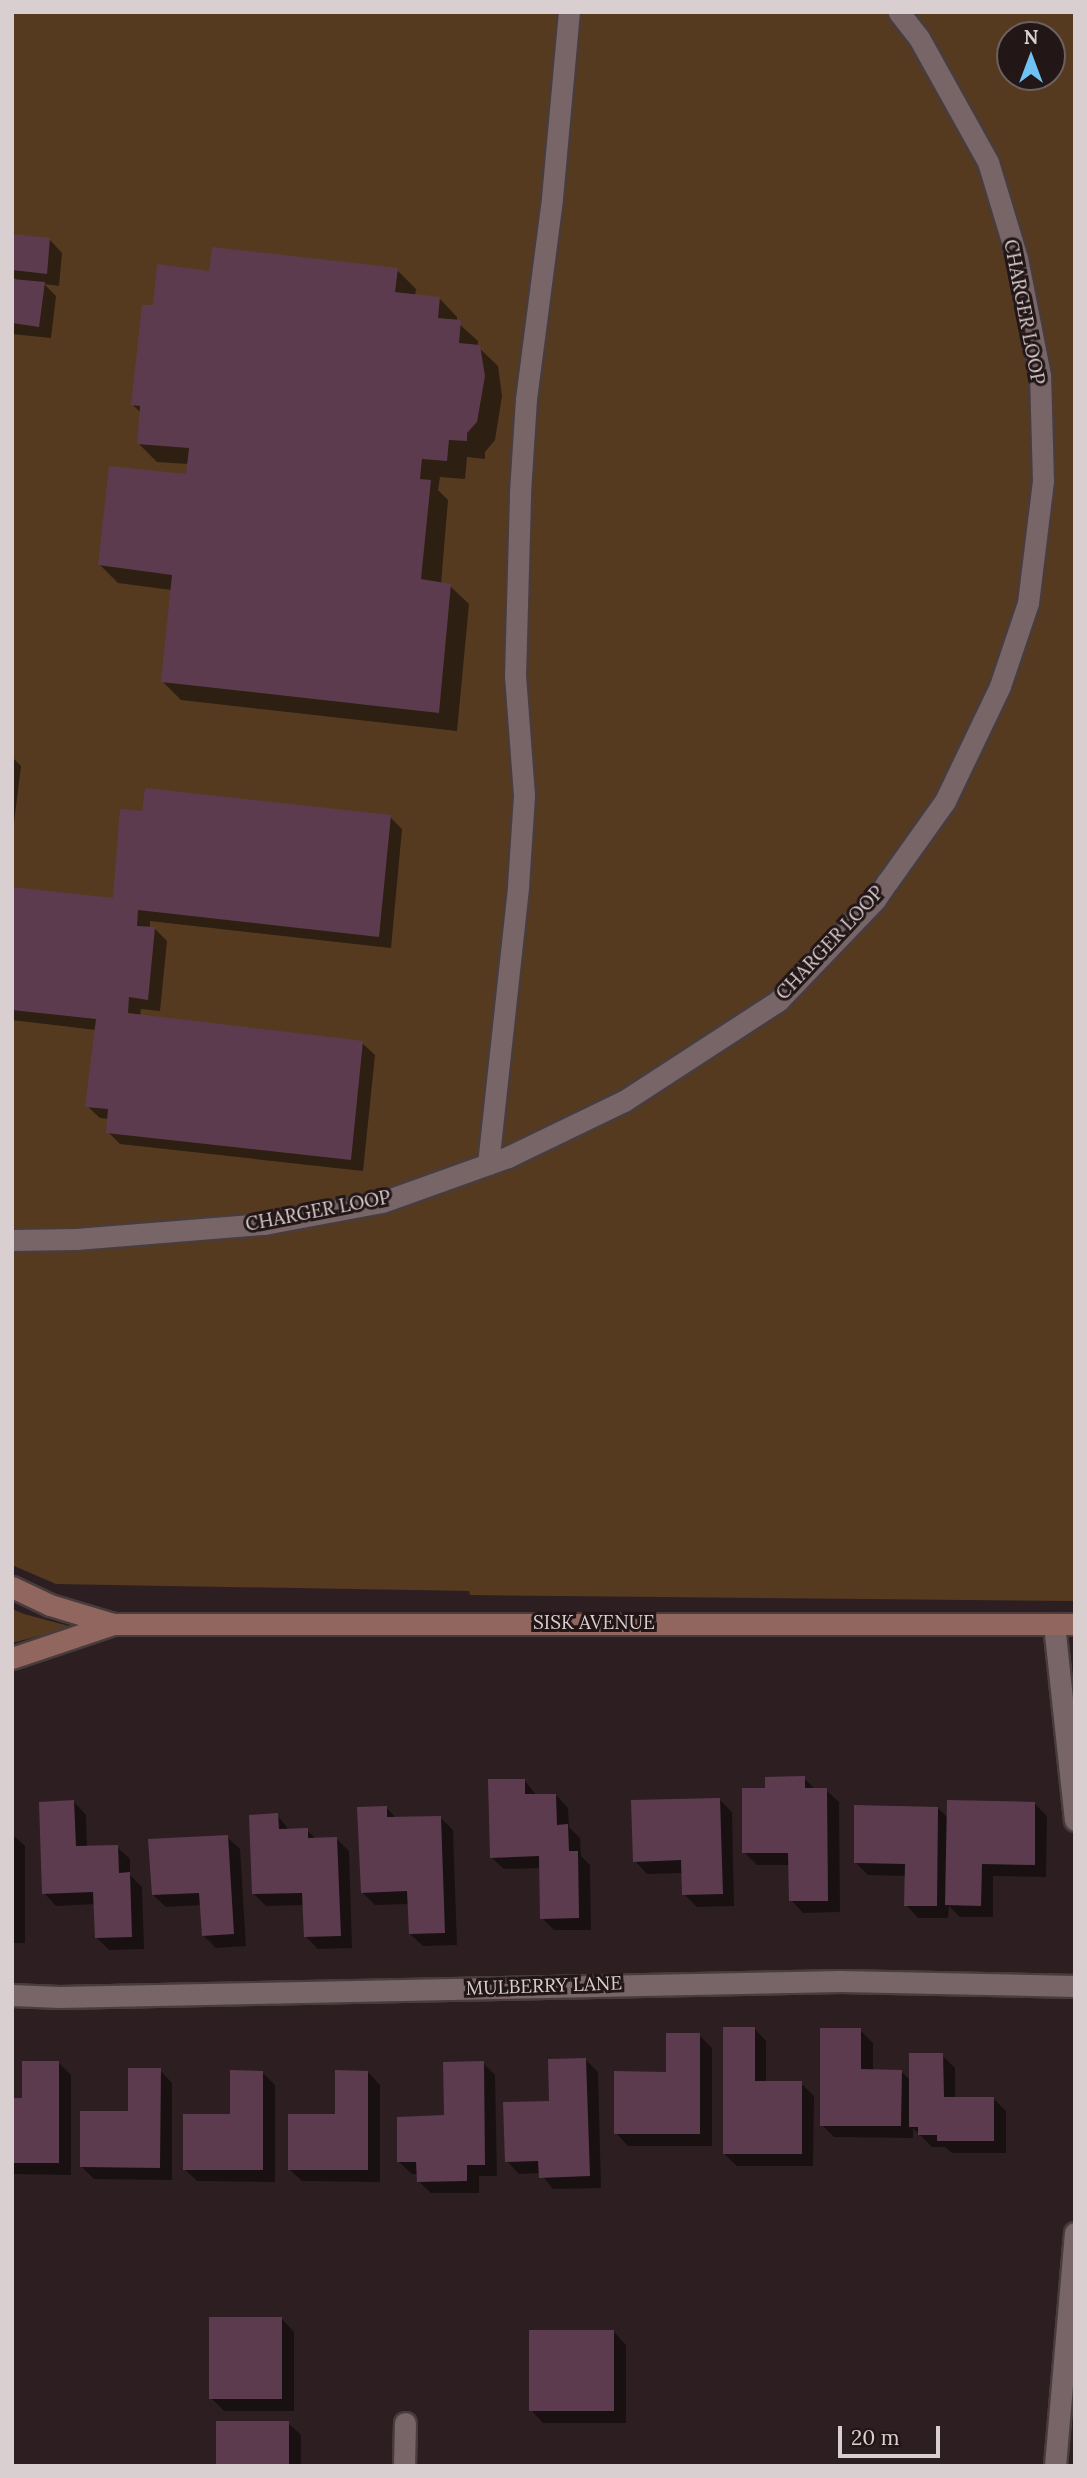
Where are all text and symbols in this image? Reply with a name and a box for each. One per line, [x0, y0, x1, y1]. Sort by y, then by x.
north arrow [996, 21, 1066, 91]
text: N [1024, 25, 1038, 49]
street label: CHARGER LOOP [999, 238, 1049, 386]
street label: CHARGER LOOP [771, 881, 889, 1005]
street label: CHARGER LOOP [244, 1186, 392, 1236]
street label: SISK AVENUE [533, 1612, 655, 1634]
street label: MULBERRY LANE [465, 1972, 623, 2000]
scale bar [842, 2412, 944, 2456]
text: 20 m [851, 2424, 900, 2451]

